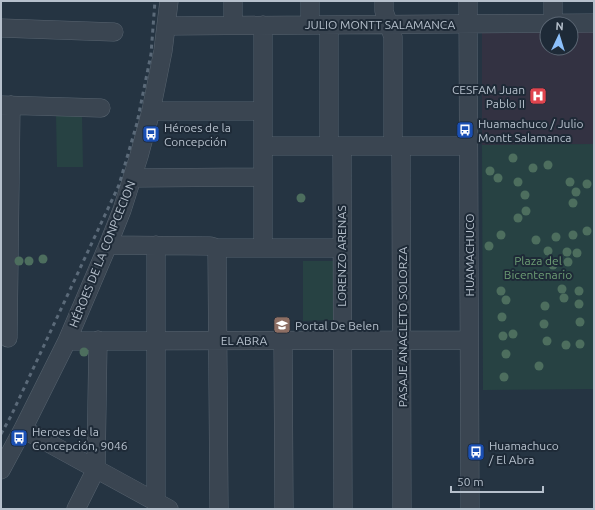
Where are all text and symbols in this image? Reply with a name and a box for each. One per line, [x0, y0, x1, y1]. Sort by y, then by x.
north arrow [539, 16, 579, 56]
street label: JULIO MONTT SALAMANCA [305, 18, 455, 31]
text: N [555, 20, 564, 32]
place label: CESFAM Juan Pablo II [452, 83, 525, 110]
hospital icon: CESFAM Juan Pablo II [528, 86, 548, 106]
place label: Huamachuco / Julio Montt Salamanca [478, 117, 584, 144]
bus stop icon: Huamachuco / Julio Montt Salamanca [455, 120, 475, 140]
place label: Héroes de la Concepción [164, 121, 231, 148]
bus stop icon: Héroes de la Concepción [141, 124, 161, 144]
street label: HÉROES DE LA CONPCECION [67, 179, 137, 329]
street label: LORENZO ARENAS [335, 205, 348, 307]
street label: HUAMACHUCO [463, 214, 476, 296]
street label: PASAJE ANACLETO SOLORZA [396, 247, 409, 407]
park label: Plaza del Bicentenario [504, 254, 572, 281]
school or university icon: Portal De Belen [272, 315, 292, 335]
place label: Portal De Belen [295, 319, 379, 332]
street label: EL ABRA [221, 334, 268, 347]
place label: Heroes de la Concepción, 9046 [32, 425, 128, 452]
bus stop icon: Heroes de la Concepción, 9046 [9, 428, 29, 448]
place label: Huamachuco / El Abra [488, 439, 559, 466]
bus stop icon: Huamachuco / El Abra [466, 442, 486, 462]
scale bar [451, 468, 543, 494]
text: 50 m [457, 475, 484, 488]

